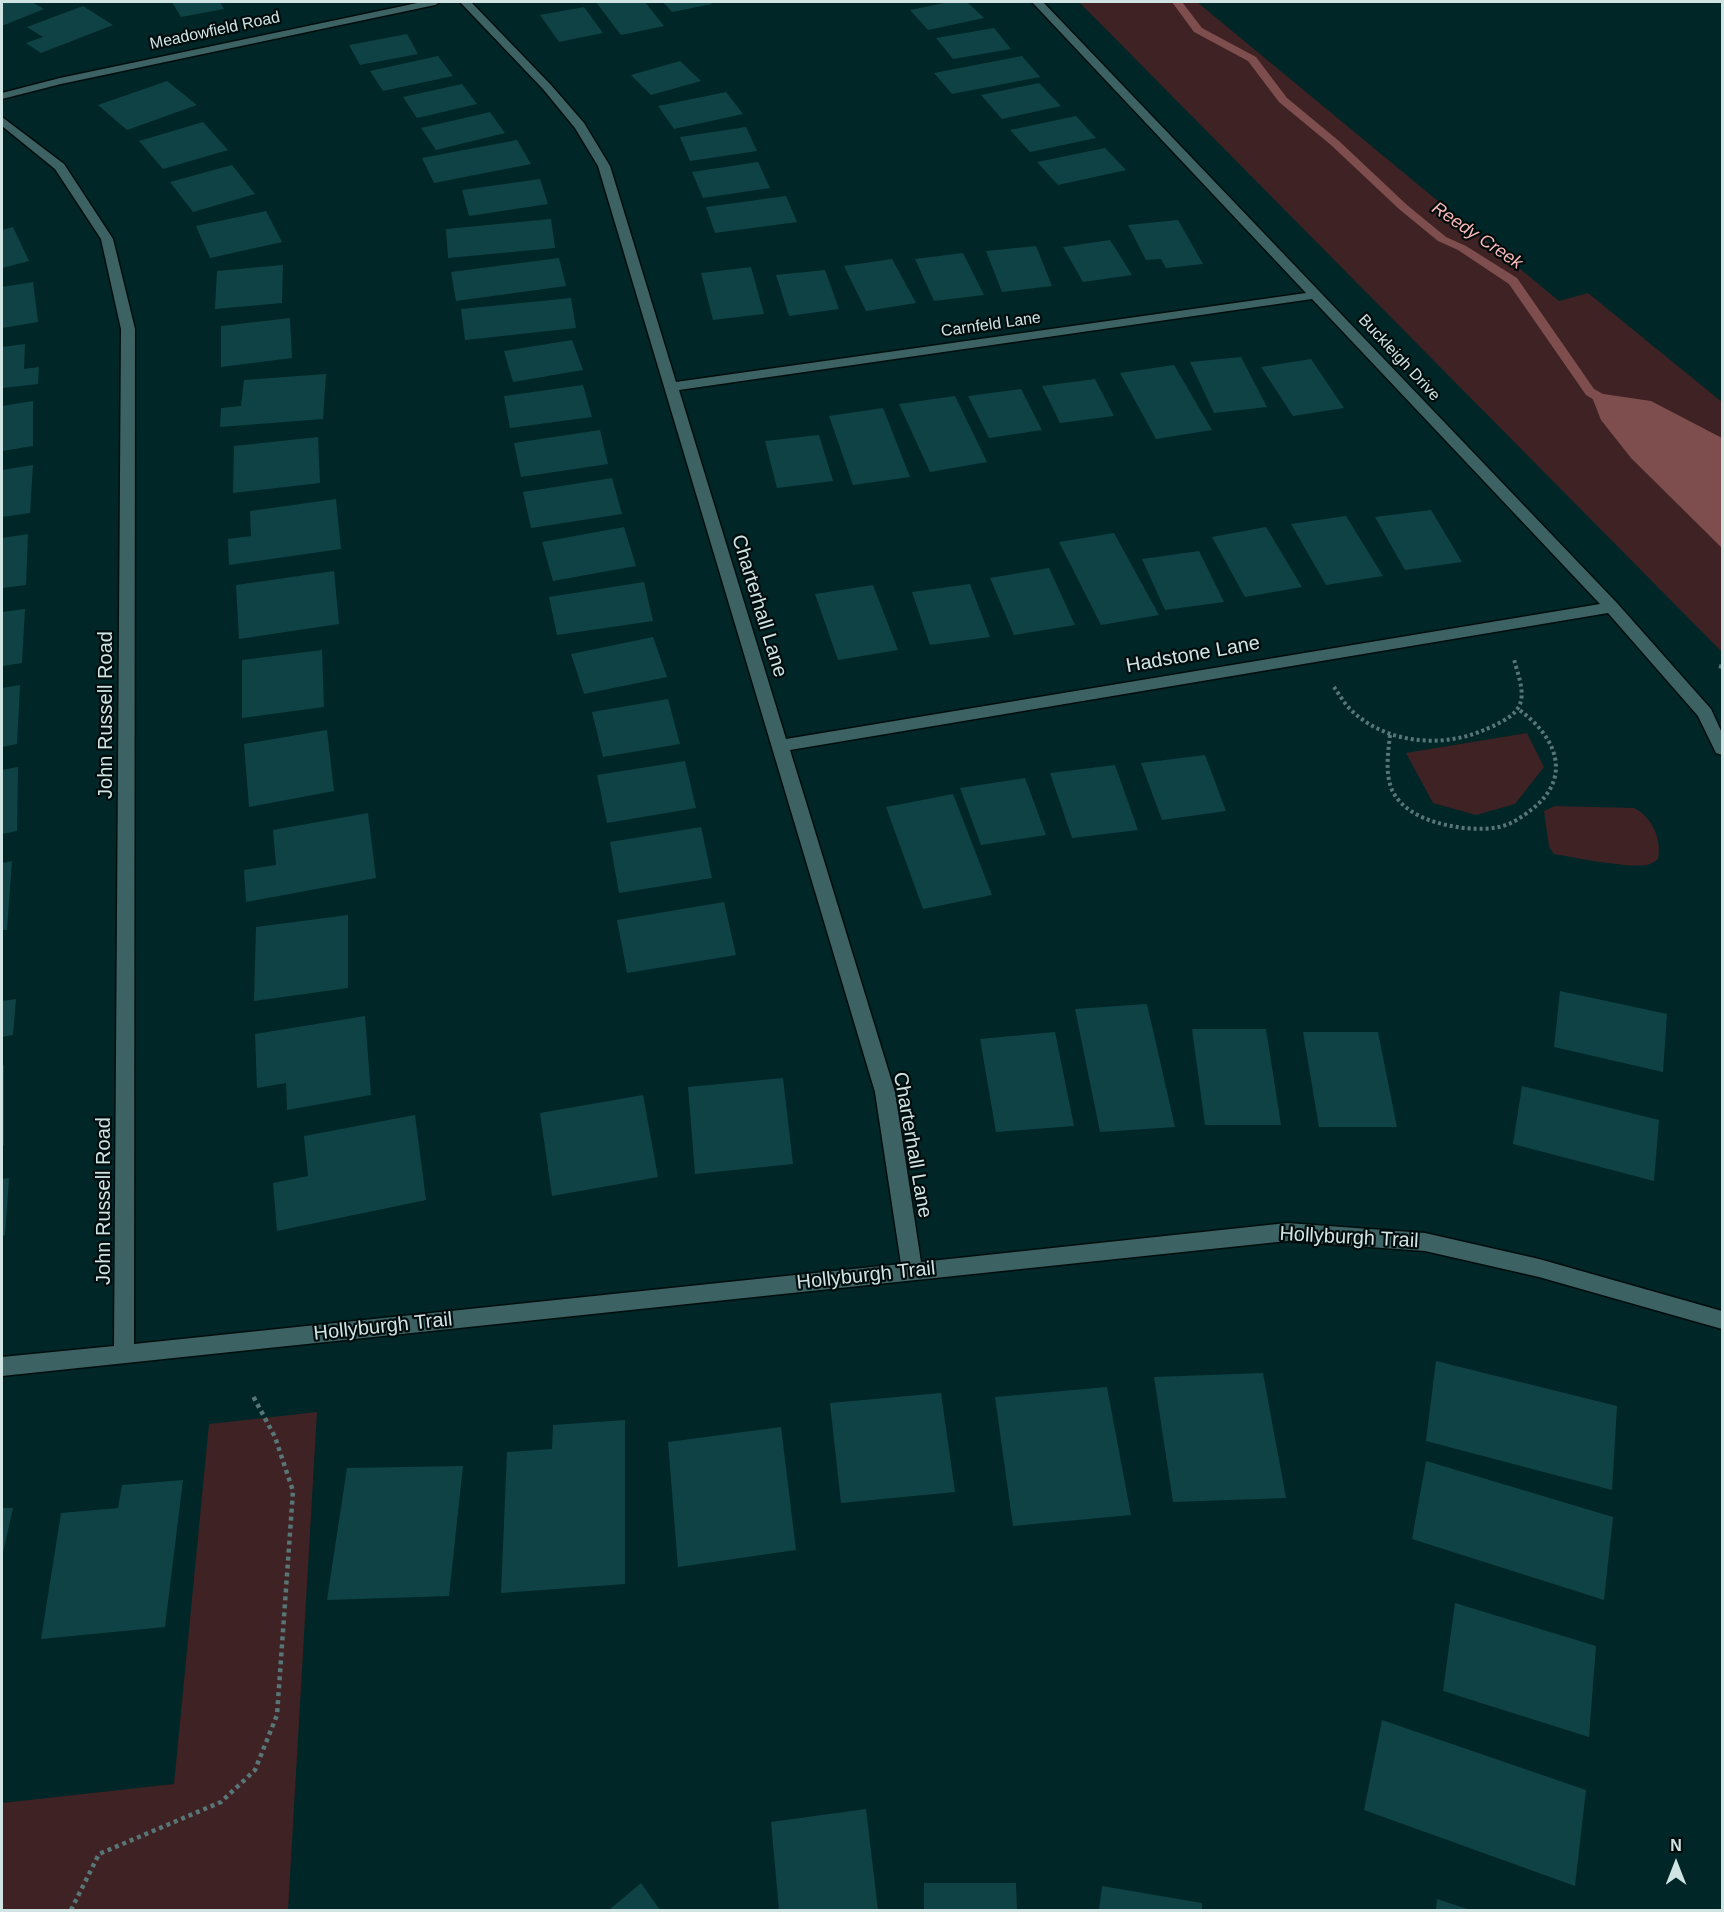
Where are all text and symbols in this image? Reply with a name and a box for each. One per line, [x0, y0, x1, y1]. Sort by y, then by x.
street label: Meadowfield Road [148, 8, 282, 54]
water label: Reedy Creek [1427, 198, 1527, 274]
street label: Carnfeld Lane [940, 308, 1042, 342]
street label: Buckleigh Drive [1354, 311, 1444, 405]
street label: Charterhall Lane [726, 532, 792, 680]
street label: John Russell Road [94, 631, 118, 799]
street label: Hadstone Lane [1124, 631, 1262, 679]
street label: Charterhall Lane [887, 1070, 937, 1220]
street label: John Russell Road [92, 1117, 116, 1285]
street label: Hollyburgh Trail [1279, 1222, 1419, 1254]
street label: Hollyburgh Trail [795, 1257, 937, 1295]
street label: Hollyburgh Trail [312, 1308, 454, 1346]
north arrow [1646, 1834, 1706, 1894]
text: N [1670, 1837, 1682, 1854]

